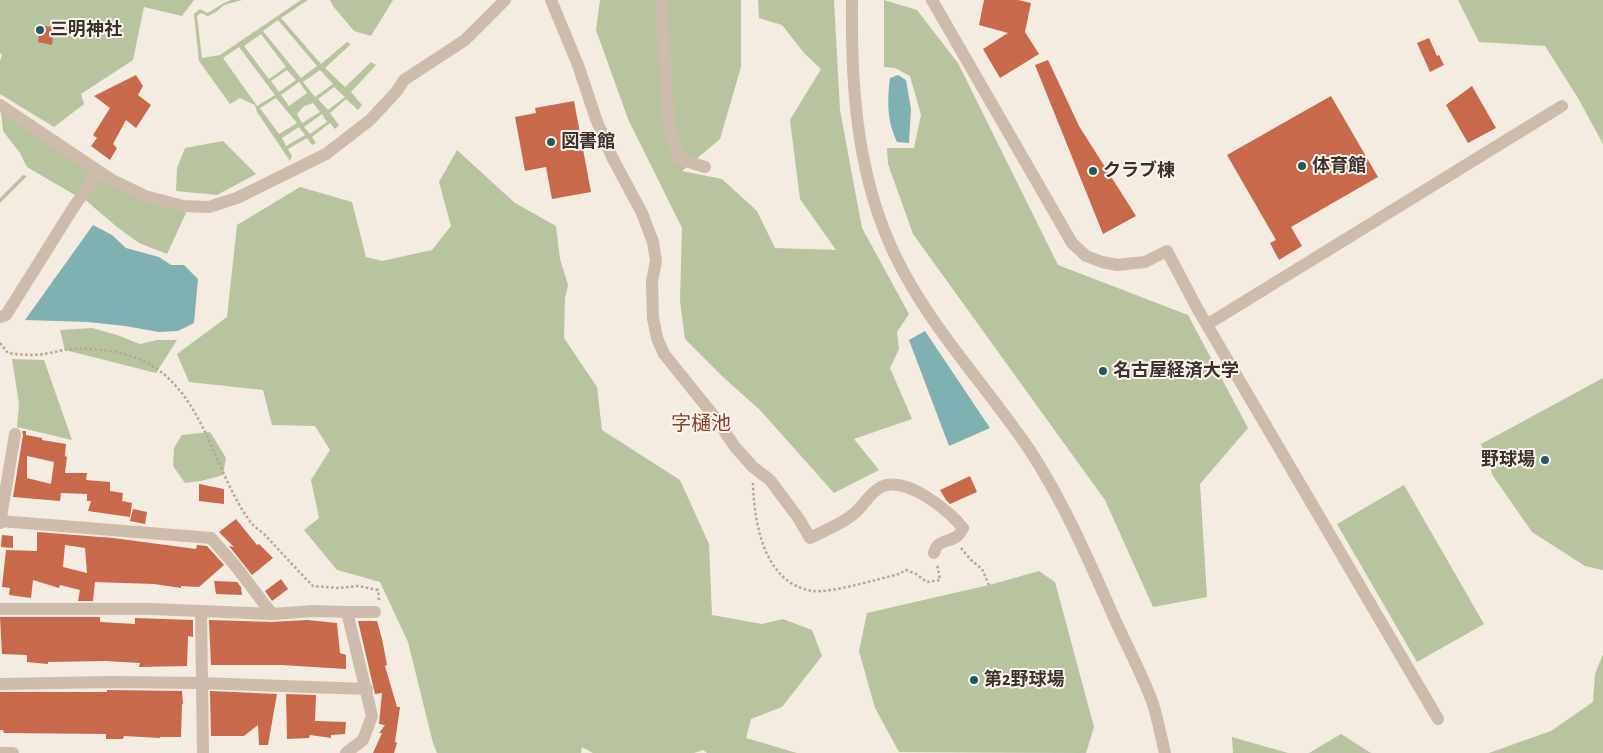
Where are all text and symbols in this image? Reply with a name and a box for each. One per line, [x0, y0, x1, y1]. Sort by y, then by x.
place label: 三明神社 [50, 19, 122, 39]
marker: 三明神社 [34, 24, 46, 36]
place label: 図書館 [561, 132, 615, 151]
marker: 図書館 [545, 136, 557, 148]
place label: 体育館 [1312, 155, 1366, 175]
place label: クラブ棟 [1103, 160, 1175, 180]
marker: 体育館 [1296, 160, 1308, 172]
marker: クラブ棟 [1087, 165, 1099, 177]
place label: 名古屋経済大学 [1113, 360, 1239, 380]
marker: 名古屋経済大学 [1097, 365, 1109, 377]
district label: 字樋池 [671, 412, 731, 434]
place label: 野球場 [1481, 449, 1535, 469]
marker: 野球場 [1539, 454, 1551, 466]
place label: 第2野球場 [984, 669, 1064, 689]
marker: 第2野球場 [968, 674, 980, 686]

